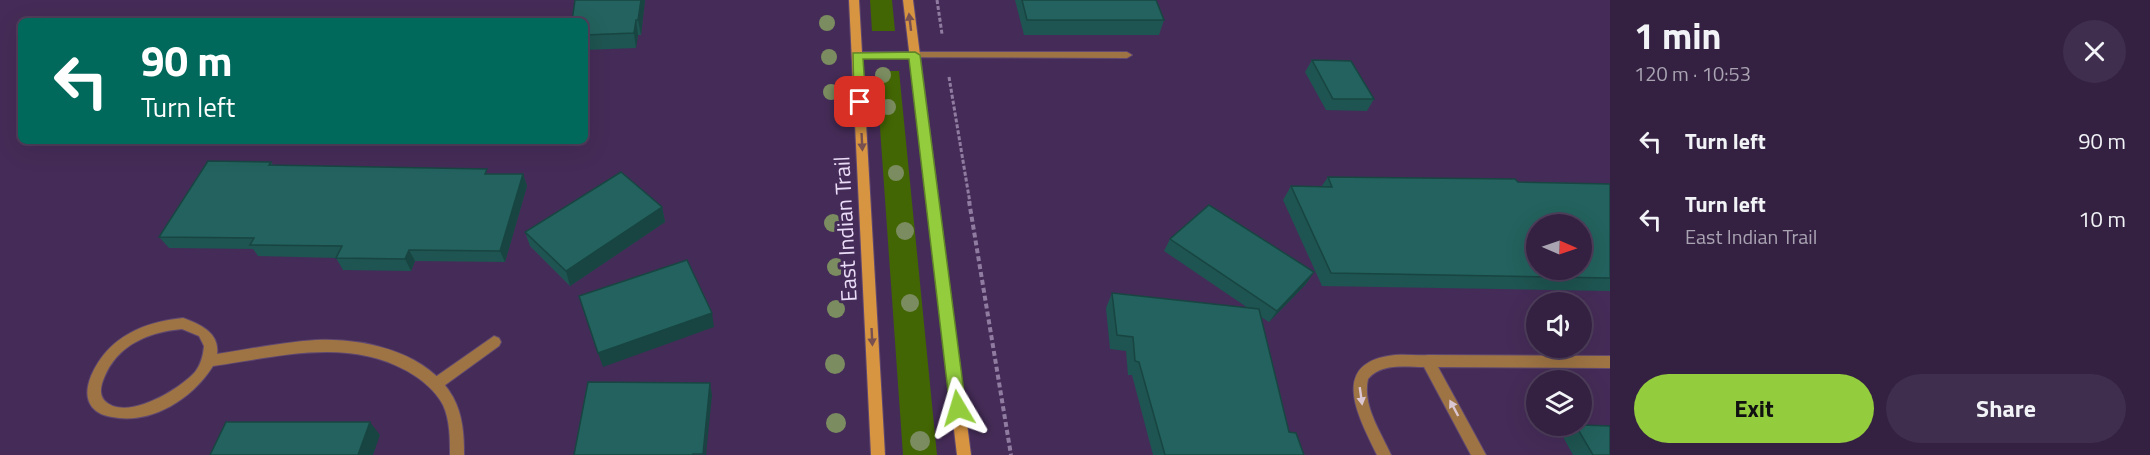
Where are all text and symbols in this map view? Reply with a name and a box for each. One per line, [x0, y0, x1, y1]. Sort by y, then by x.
text: 1 min [1634, 8, 1721, 63]
one-way arrow [906, 12, 915, 31]
button: close [2063, 20, 2126, 83]
text: 90 m [141, 28, 233, 92]
icon: left [42, 42, 120, 120]
text: 120 m · 10:53 [1634, 58, 1751, 89]
pin [834, 76, 885, 127]
icon: arrive [843, 85, 876, 118]
text: Turn left [141, 86, 235, 127]
text: Turn left [1685, 124, 1766, 158]
text: 90 m [2078, 124, 2126, 158]
icon: left [1634, 125, 1667, 158]
one-way arrow [857, 133, 866, 152]
street label: East Indian Trail [824, 155, 866, 303]
text: Turn left [1685, 187, 1766, 221]
text: 10 m [2078, 202, 2126, 236]
icon: left [1634, 203, 1667, 236]
north arrow [1526, 214, 1592, 280]
map controls [1526, 214, 1592, 436]
text: East Indian Trail [1685, 221, 1817, 252]
button: sound [1526, 292, 1592, 358]
one-way arrow [868, 328, 877, 347]
button: layers [1526, 370, 1592, 436]
button: Exit [1634, 374, 1874, 443]
button: Share [1886, 374, 2126, 443]
position arrow [926, 376, 990, 440]
one-way arrow [1356, 387, 1365, 406]
one-way arrow [1449, 399, 1459, 416]

